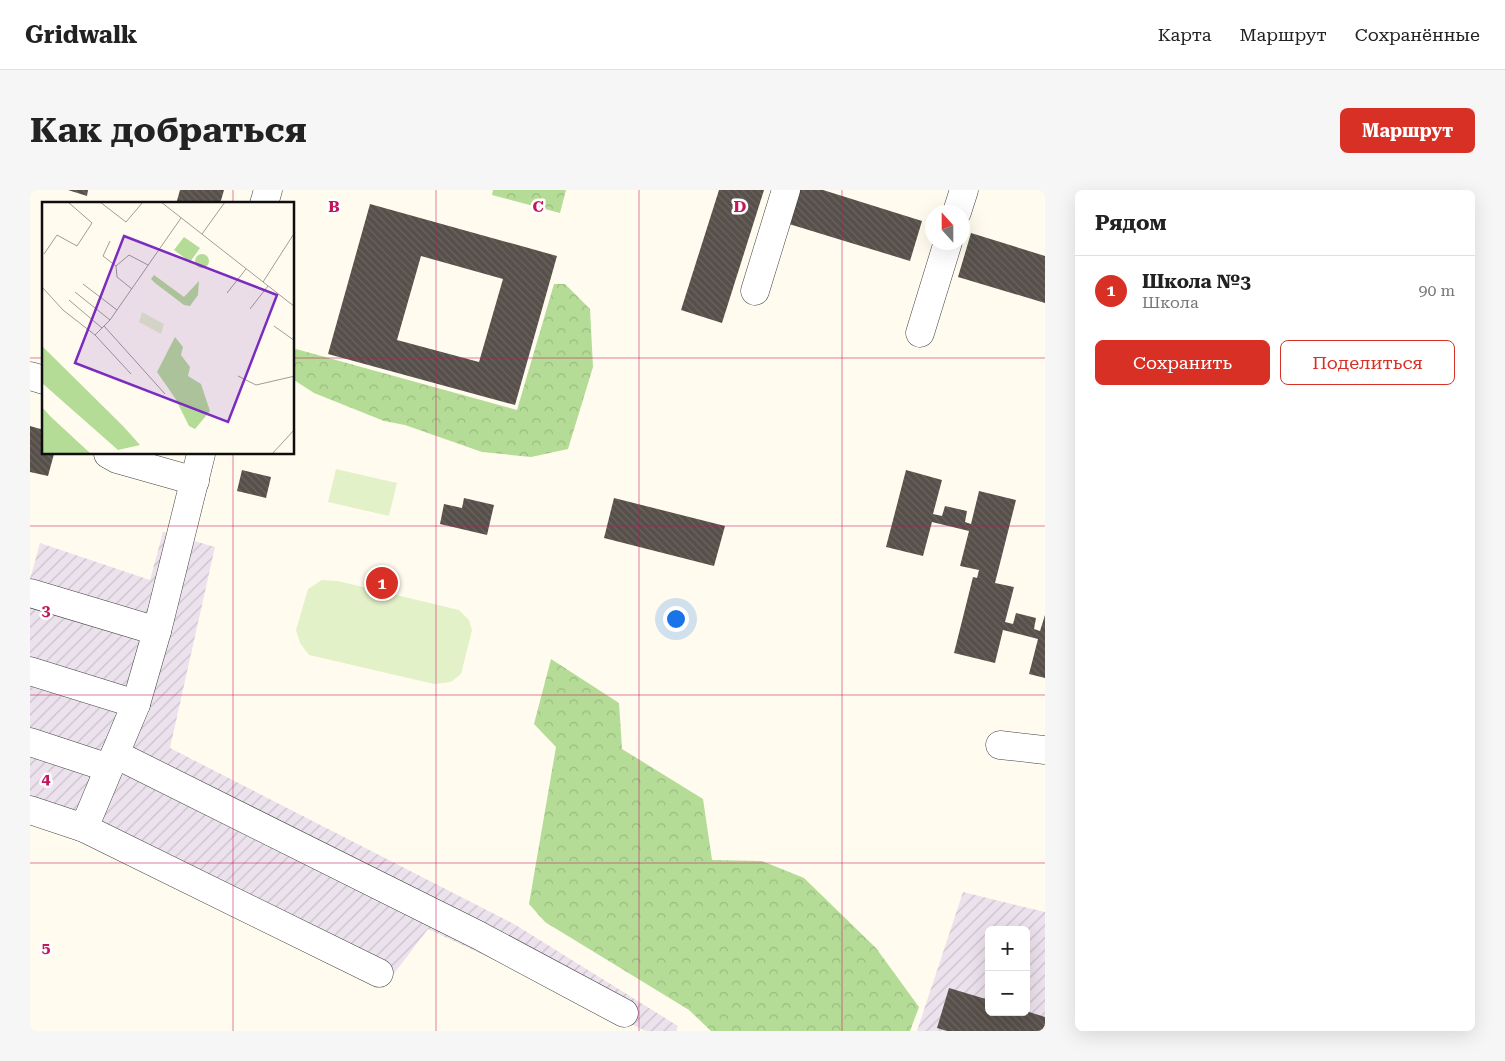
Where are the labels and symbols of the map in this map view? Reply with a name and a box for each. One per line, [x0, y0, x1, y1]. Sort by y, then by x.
text: B [328, 197, 340, 216]
text: C [532, 197, 544, 216]
text: D [734, 197, 747, 216]
inset map [42, 202, 295, 455]
north arrow [925, 205, 970, 250]
pin: 1 [366, 564, 398, 602]
text: 3 [42, 601, 51, 620]
your location [663, 606, 689, 632]
text: 4 [42, 769, 51, 788]
text: 5 [42, 938, 51, 957]

